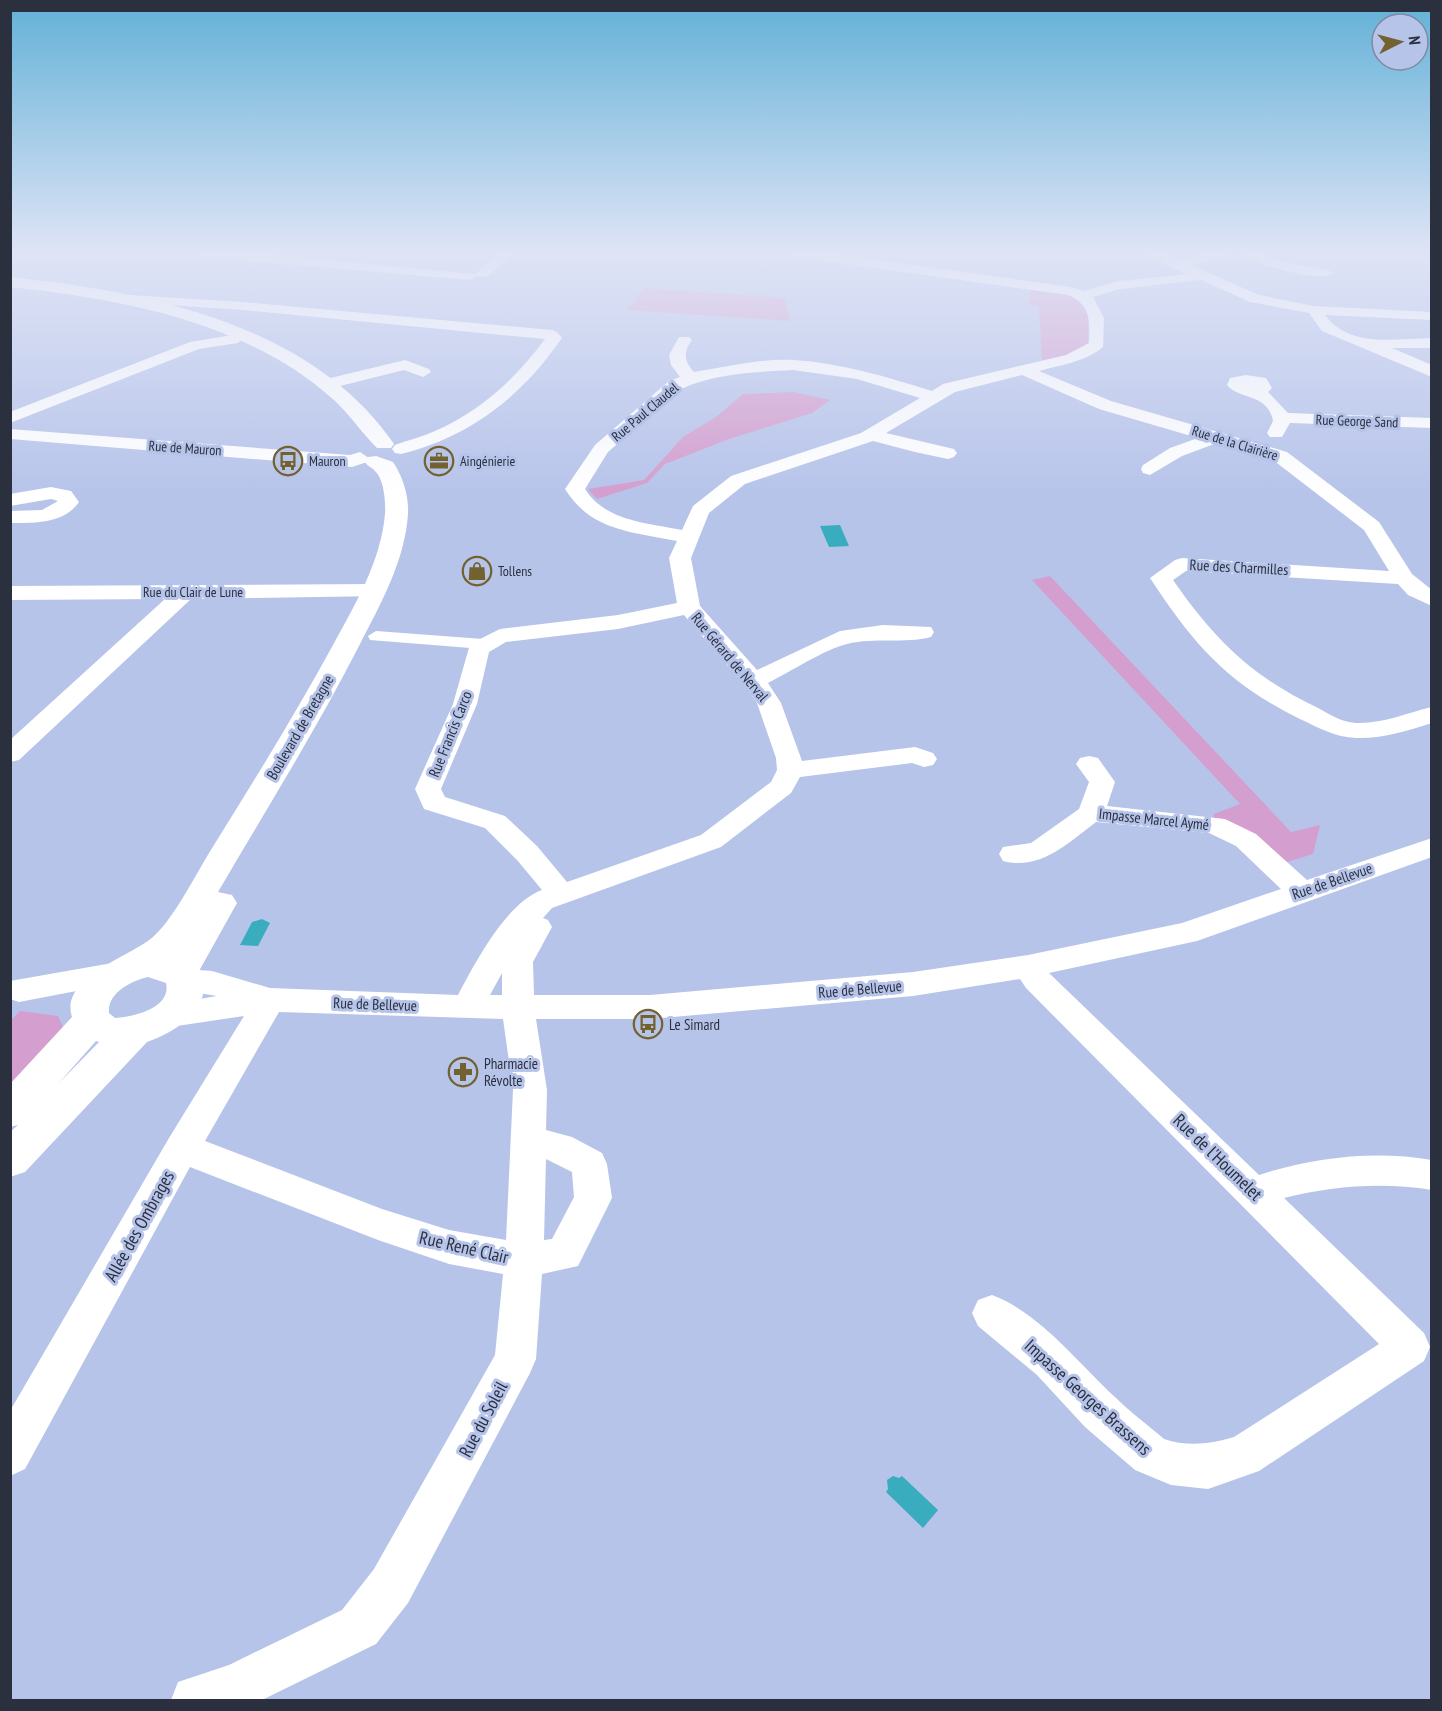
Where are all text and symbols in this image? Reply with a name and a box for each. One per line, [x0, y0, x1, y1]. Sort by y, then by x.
north arrow [1370, 12, 1430, 72]
text: N [1405, 35, 1425, 46]
street label: Rue Paul Claudel [608, 378, 683, 445]
street label: Rue George Sand [1315, 411, 1399, 431]
street label: Rue de la Clairière [1190, 421, 1280, 465]
street label: Rue de Mauron [148, 436, 222, 460]
bus stop icon: Mauron [272, 445, 304, 477]
office icon: Aingénierie [423, 445, 455, 477]
place label: Mauron [309, 452, 346, 470]
place label: Aingénierie [460, 452, 515, 470]
shop icon: Tollens [461, 555, 493, 587]
street label: Rue des Charmilles [1189, 555, 1289, 579]
place label: Tollens [498, 562, 532, 580]
street label: Rue du Clair de Lune [143, 583, 243, 601]
street label: Rue Gérard de Nerval [687, 609, 773, 706]
street label: Boulevard de Bretagne [262, 671, 338, 783]
street label: Rue Francis Carco [424, 688, 476, 780]
street label: Impasse Marcel Aymé [1098, 804, 1210, 834]
street label: Rue de Bellevue [1289, 858, 1375, 904]
street label: Rue de Bellevue [817, 976, 903, 1002]
street label: Rue de Bellevue [333, 993, 417, 1015]
bus stop icon: Le Simard [632, 1008, 664, 1040]
place label: Le Simard [669, 1015, 720, 1034]
place label: Pharmacie Révolte [484, 1054, 538, 1090]
pharmacy icon: Pharmacie Révolte [447, 1056, 479, 1088]
street label: Rue de l'Houmelet [1169, 1109, 1267, 1205]
street label: Allée des Ombrages [99, 1166, 179, 1286]
street label: Rue René Clair [417, 1226, 511, 1268]
street label: Impasse Georges Brassens [1020, 1334, 1156, 1460]
street label: Rue du Soleil [454, 1377, 513, 1461]

